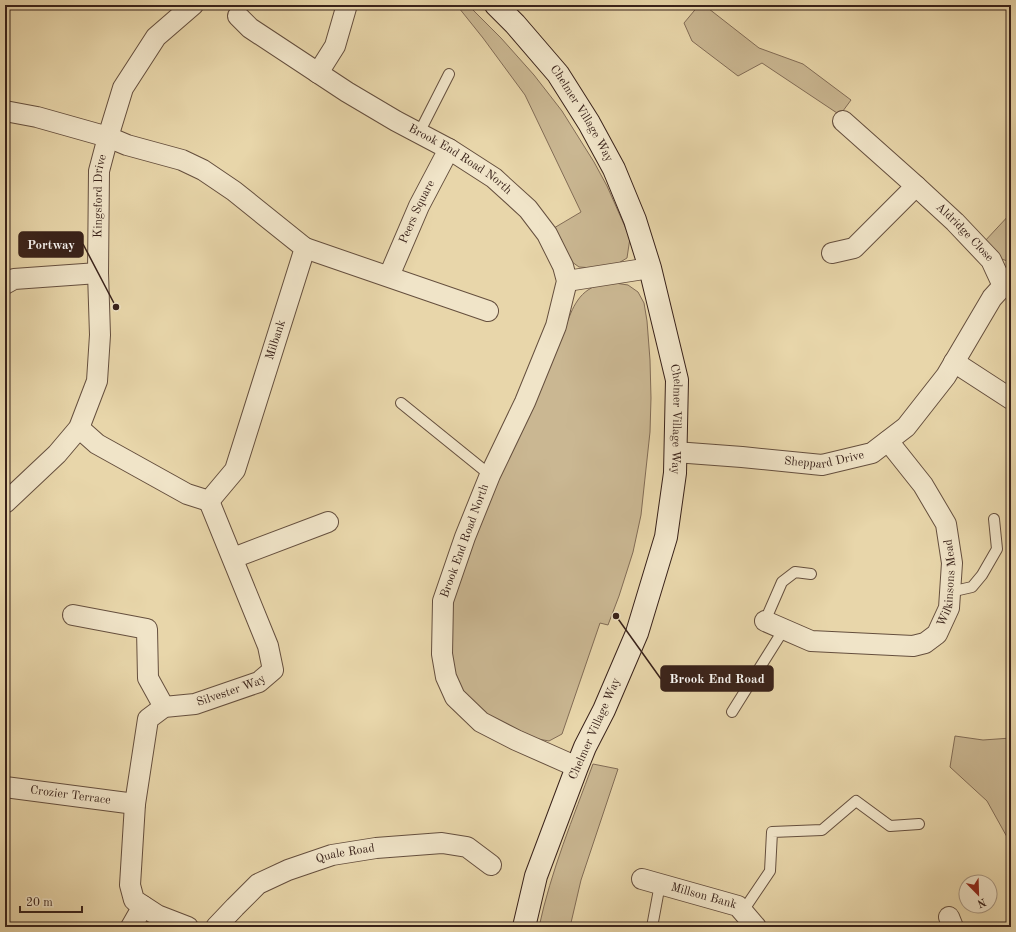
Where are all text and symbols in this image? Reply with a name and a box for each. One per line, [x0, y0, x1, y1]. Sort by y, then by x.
street label: Chelmer Village Way [548, 63, 615, 165]
street label: Brook End Road North [406, 123, 514, 197]
street label: Kingsford Drive [92, 153, 109, 238]
street label: Peers Square [398, 178, 438, 245]
street label: Aldridge Close [933, 201, 996, 265]
callout: Portway [19, 232, 83, 257]
text: Portway [27, 239, 75, 252]
street label: Milbank [264, 318, 288, 362]
street label: Chelmer Village Way [667, 363, 683, 475]
street label: Sheppard Drive [783, 449, 866, 471]
street label: Brook End Road North [439, 482, 491, 599]
street label: Wilkinsons Mead [935, 538, 959, 628]
callout: Brook End Road [661, 666, 773, 691]
street label: Silvester Way [195, 672, 269, 709]
text: Brook End Road [669, 673, 765, 686]
street label: Chelmer Village Way [567, 676, 623, 782]
street label: Crozier Terrace [29, 784, 112, 807]
street label: Quale Road [314, 842, 376, 866]
north arrow [958, 874, 998, 914]
street label: Millson Bank [669, 881, 738, 911]
scale bar [20, 888, 82, 914]
text: N [975, 895, 987, 909]
text: 20 m [26, 897, 53, 909]

